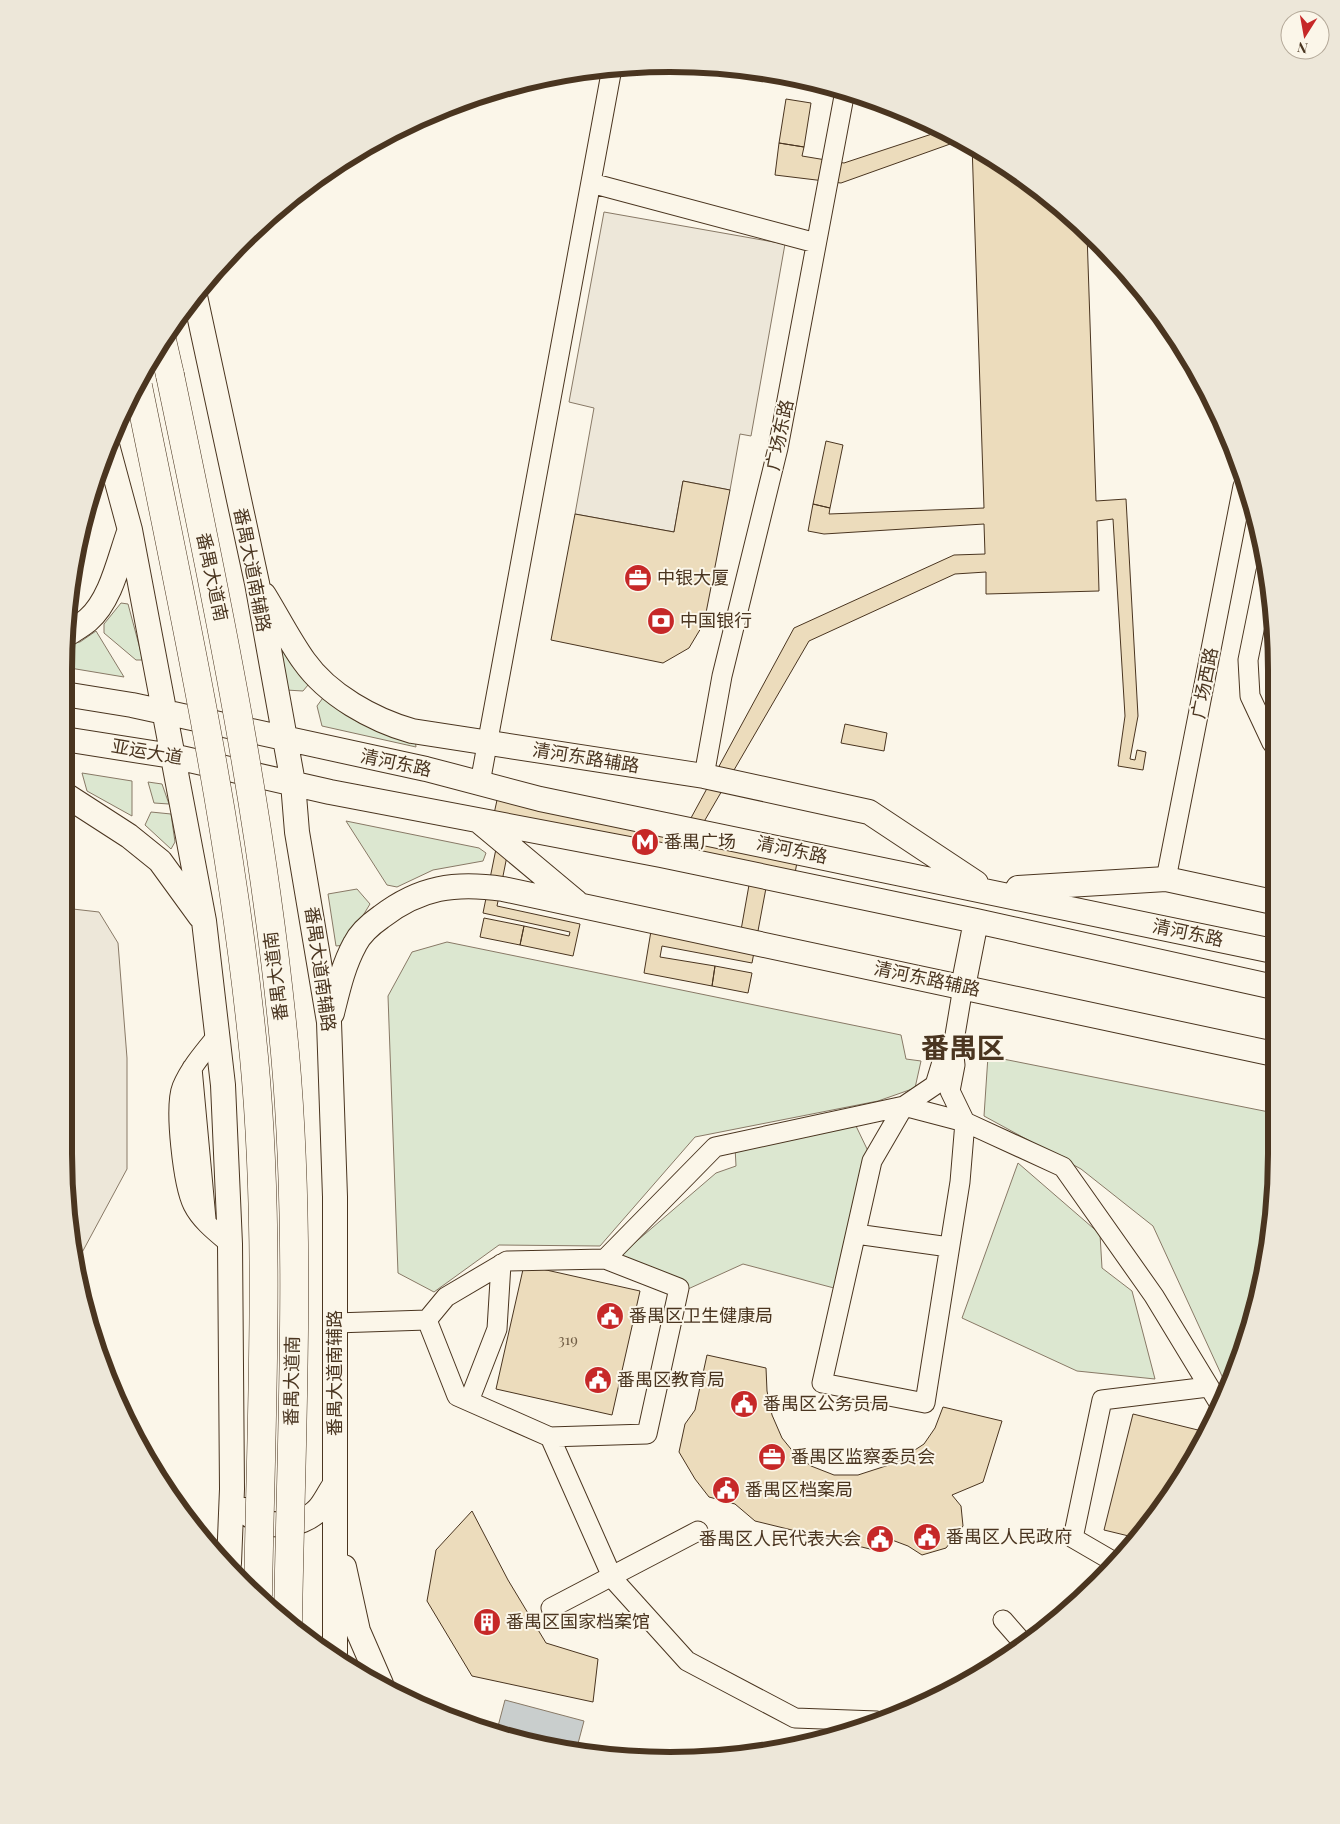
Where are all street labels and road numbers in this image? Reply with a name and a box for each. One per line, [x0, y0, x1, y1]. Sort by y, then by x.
street label: 广场东路 [760, 397, 798, 473]
street label: 番禺大道南辅路 [229, 506, 277, 634]
street label: 番禺大道南 [192, 530, 234, 623]
street label: 广场西路 [1185, 645, 1223, 720]
street label: 亚运大道 [110, 733, 185, 769]
street label: 清河东路辅路 [531, 737, 641, 777]
street label: 清河东路 [358, 743, 434, 781]
street label: 清河东路 [754, 830, 830, 868]
street label: 番禺大道南辅路 [300, 905, 342, 1033]
street label: 清河东路 [1150, 913, 1226, 951]
street label: 番禺大道南 [258, 930, 292, 1022]
street label: 清河东路辅路 [872, 955, 983, 1001]
street label: 番禺大道南辅路 [322, 1310, 346, 1436]
street label: 番禺大道南 [278, 1336, 304, 1426]

